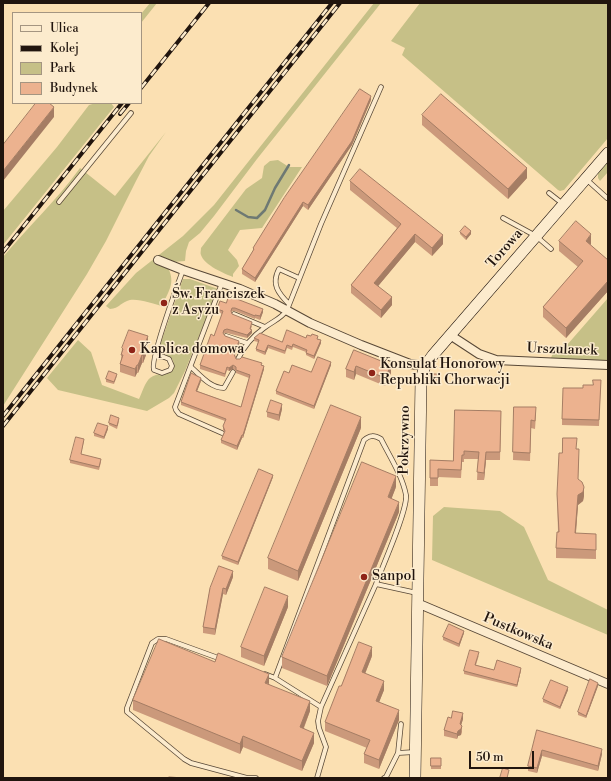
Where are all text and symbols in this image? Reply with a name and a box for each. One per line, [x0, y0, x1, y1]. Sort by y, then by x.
legend [12, 12, 142, 104]
text: Ulica [50, 21, 79, 36]
text: Kolej [50, 41, 79, 56]
text: Park [50, 61, 75, 76]
text: Budynek [50, 81, 98, 96]
street label: Torowa [483, 226, 527, 272]
place label: Św. Franciszek z Asyżu [172, 287, 265, 320]
marker: Św. Franciszek z Asyżu [159, 298, 169, 308]
street label: Urszulanek [526, 340, 598, 360]
place label: Kaplica domowa [140, 342, 244, 358]
marker: Kaplica domowa [127, 345, 137, 355]
place label: Konsulat Honorowy Republiki Chorwacji [380, 357, 510, 390]
marker: Konsulat Honorowy Republiki Chorwacji [367, 368, 377, 378]
street label: Pokrzywno [396, 405, 414, 475]
place label: Sanpol [372, 569, 416, 585]
marker: Sanpol [359, 572, 369, 582]
street label: Pustkowska [480, 610, 556, 654]
scale bar [471, 743, 536, 769]
text: 50 m [476, 750, 504, 765]

